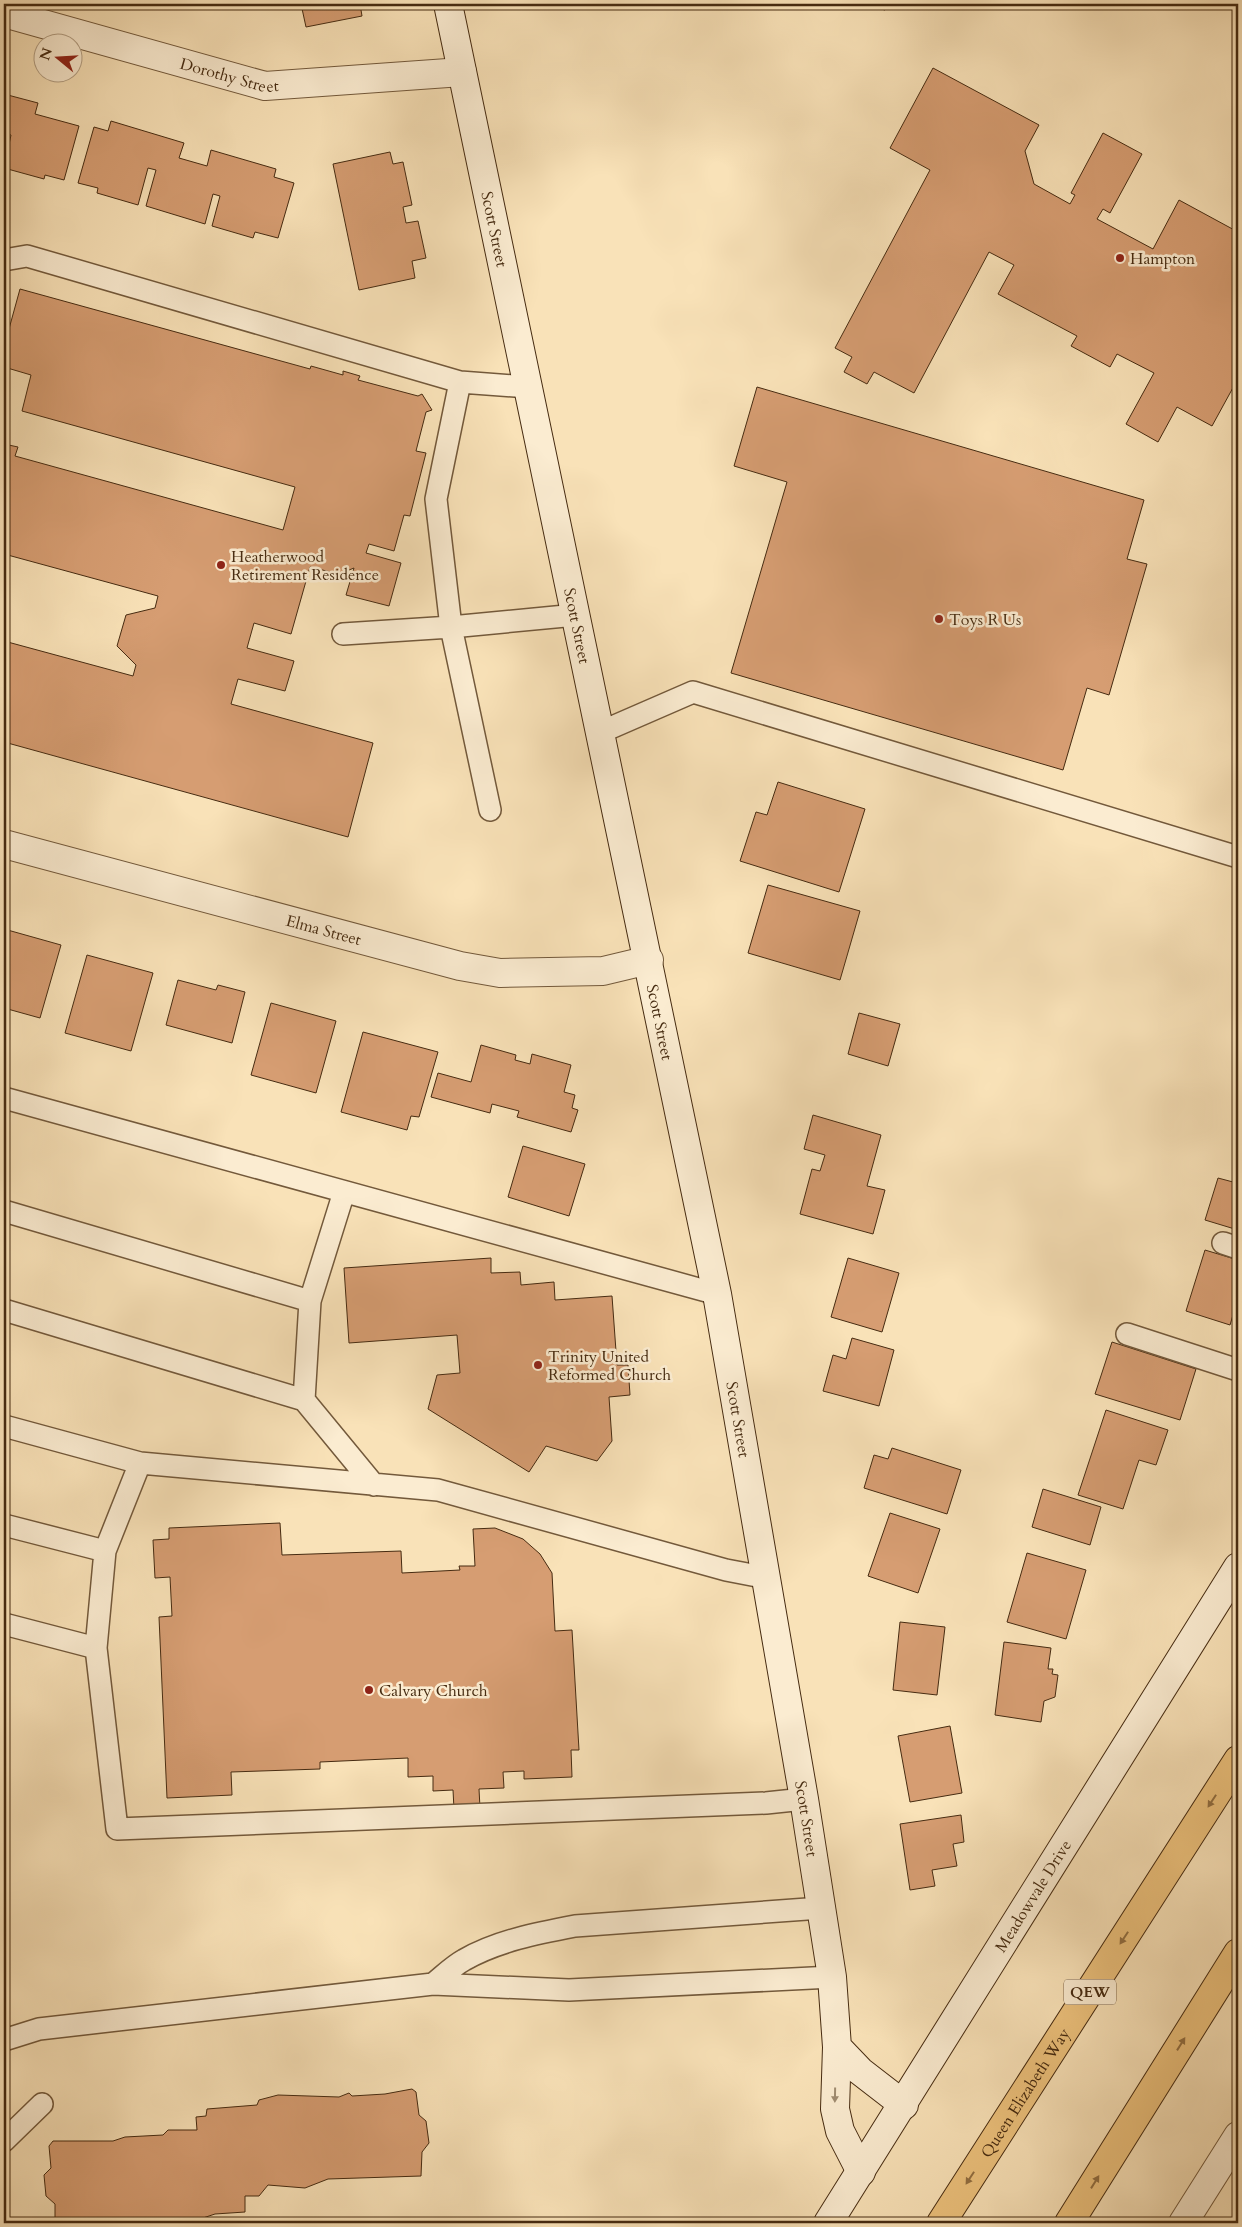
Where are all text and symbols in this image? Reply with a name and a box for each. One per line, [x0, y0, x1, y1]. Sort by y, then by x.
north arrow [32, 32, 82, 82]
text: N [35, 45, 57, 63]
street label: Dorothy Street [177, 53, 279, 98]
street label: Scott Street [475, 189, 513, 269]
place label: Hampton [1130, 248, 1195, 270]
marker: Hampton [1114, 252, 1126, 264]
place label: Heatherwood Retirement Residence [231, 546, 379, 586]
marker: Heatherwood Retirement Residence [215, 559, 227, 571]
street label: Scott Street [558, 586, 595, 666]
place label: Toys R Us [949, 609, 1021, 631]
marker: Toys R Us [933, 613, 945, 625]
street label: Elma Street [283, 910, 364, 951]
street label: Scott Street [641, 982, 678, 1062]
place label: Trinity United Reformed Church [548, 1346, 671, 1386]
marker: Trinity United Reformed Church [532, 1359, 544, 1371]
street label: Scott Street [720, 1380, 755, 1459]
place label: Calvary Church [379, 1680, 488, 1702]
marker: Calvary Church [363, 1684, 375, 1696]
street label: Scott Street [789, 1779, 823, 1858]
one-way arrow [1207, 1795, 1217, 1808]
street label: Meadowvale Drive [990, 1836, 1077, 1957]
one-way arrow [1119, 1932, 1129, 1945]
road number: QEW [1064, 1980, 1116, 2004]
street label: Queen Elizabeth Way [976, 2024, 1076, 2162]
one-way arrow [1176, 2038, 1186, 2051]
one-way arrow [831, 2088, 839, 2104]
one-way arrow [966, 2171, 975, 2185]
one-way arrow [1090, 2175, 1099, 2189]

